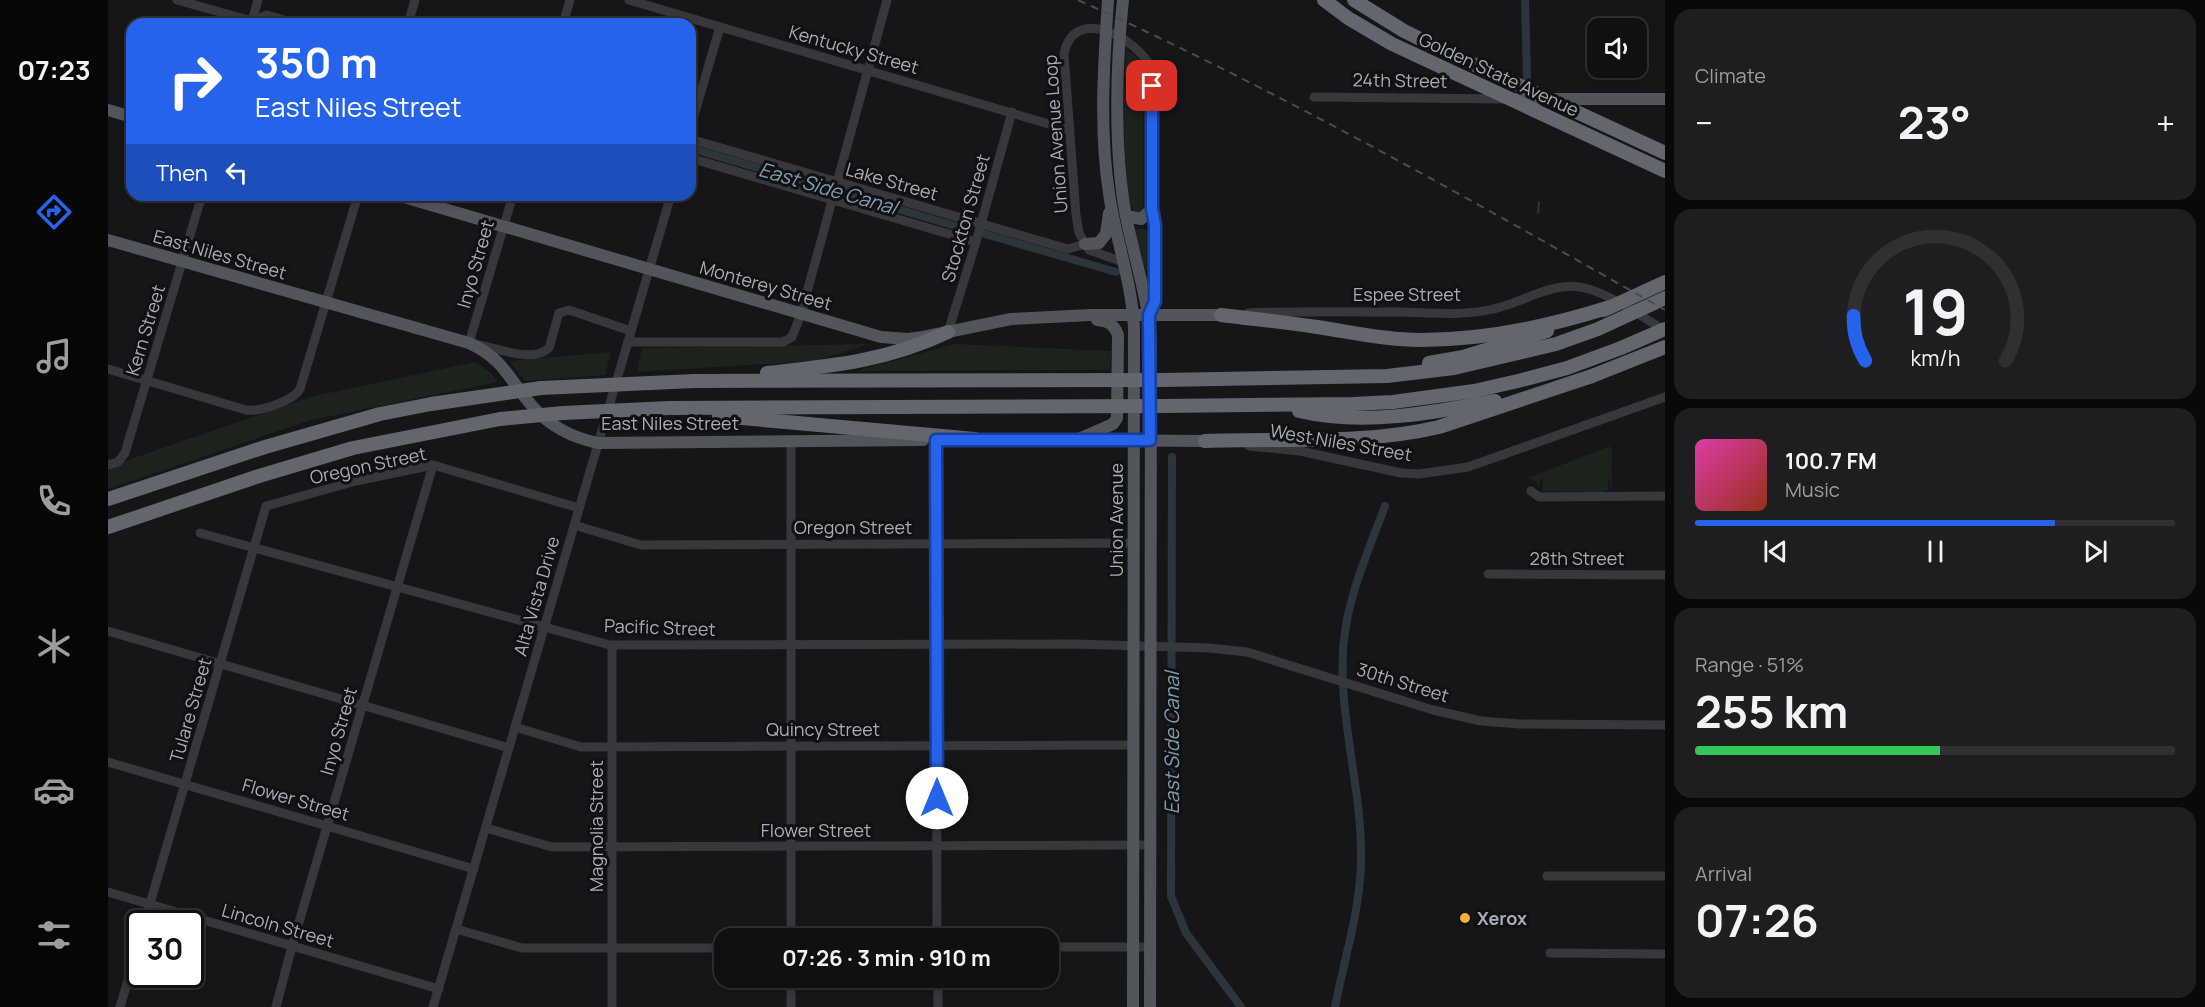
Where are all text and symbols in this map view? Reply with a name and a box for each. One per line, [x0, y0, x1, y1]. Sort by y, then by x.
map controls [1587, 18, 1647, 78]
button: sound [1587, 18, 1647, 78]
street label: Kentucky Street [786, 19, 922, 79]
street label: Golden State Avenue [1415, 26, 1583, 122]
text: 350 m [255, 33, 378, 91]
icon: right [156, 42, 234, 120]
text: 07:23 [17, 51, 91, 88]
street label: Union Avenue Loop [1037, 54, 1073, 214]
pin [1126, 60, 1177, 111]
text: Climate [1695, 62, 1766, 89]
street label: 24th Street [1352, 67, 1448, 93]
icon: arrive [1135, 69, 1168, 102]
text: East Niles Street [255, 88, 462, 125]
text: 23° [1898, 91, 1971, 153]
text: − [1695, 100, 1713, 145]
text: + [2156, 100, 2175, 145]
street label: Stockton Street [935, 151, 995, 285]
water label: East Side Canal [756, 155, 903, 221]
icon: left [220, 156, 253, 189]
street label: Lake Street [843, 156, 941, 206]
text: Then [156, 158, 208, 188]
icon: directions [33, 191, 75, 233]
street label: Inyo Street [451, 217, 499, 311]
street label: East Niles Street [151, 223, 289, 285]
street label: Monterey Street [697, 255, 835, 315]
text: 19 [1902, 268, 1968, 354]
street label: Kern Street [120, 281, 170, 379]
street label: Espee Street [1353, 282, 1461, 306]
icon: music [33, 335, 75, 377]
text: km/h [1910, 343, 1960, 372]
street label: East Niles Street [601, 411, 739, 435]
street label: West Niles Street [1268, 418, 1414, 466]
street label: Oregon Street [308, 441, 428, 489]
text: 100.7 FM [1785, 446, 1877, 476]
street label: Union Avenue [1104, 463, 1128, 577]
text: Music [1785, 476, 1840, 503]
icon: phone [33, 480, 75, 522]
street label: Oregon Street [794, 515, 912, 539]
street label: Alta Vista Drive [507, 533, 565, 659]
icon: previous [1759, 535, 1792, 568]
icon: pause [1919, 535, 1952, 568]
icon: next [2079, 535, 2112, 568]
street label: 28th Street [1529, 546, 1625, 570]
street label: Pacific Street [604, 613, 716, 641]
icon: climate [33, 625, 75, 667]
text: Range · 51% [1695, 651, 1804, 678]
street label: Tulare Street [164, 655, 216, 765]
street label: 30th Street [1354, 657, 1452, 707]
water label: East Side Canal [1158, 669, 1185, 814]
text: 255 km [1695, 680, 1848, 742]
street label: Inyo Street [314, 684, 362, 778]
street label: Quincy Street [766, 717, 880, 741]
street label: Magnolia Street [584, 760, 608, 892]
position arrow [905, 766, 969, 830]
icon: car [33, 769, 75, 811]
street label: Flower Street [240, 772, 352, 826]
street label: Flower Street [761, 818, 871, 842]
text: Arrival [1695, 860, 1752, 887]
text: 07:26 [1695, 889, 1819, 951]
street label: Lincoln Street [219, 898, 337, 952]
place label: Xerox [1477, 906, 1527, 930]
speed limit sign: 30 [126, 910, 204, 988]
marker: Xerox [1458, 911, 1472, 925]
icon: filters [33, 914, 75, 956]
text: 07:26 · 3 min · 910 m [782, 943, 991, 973]

